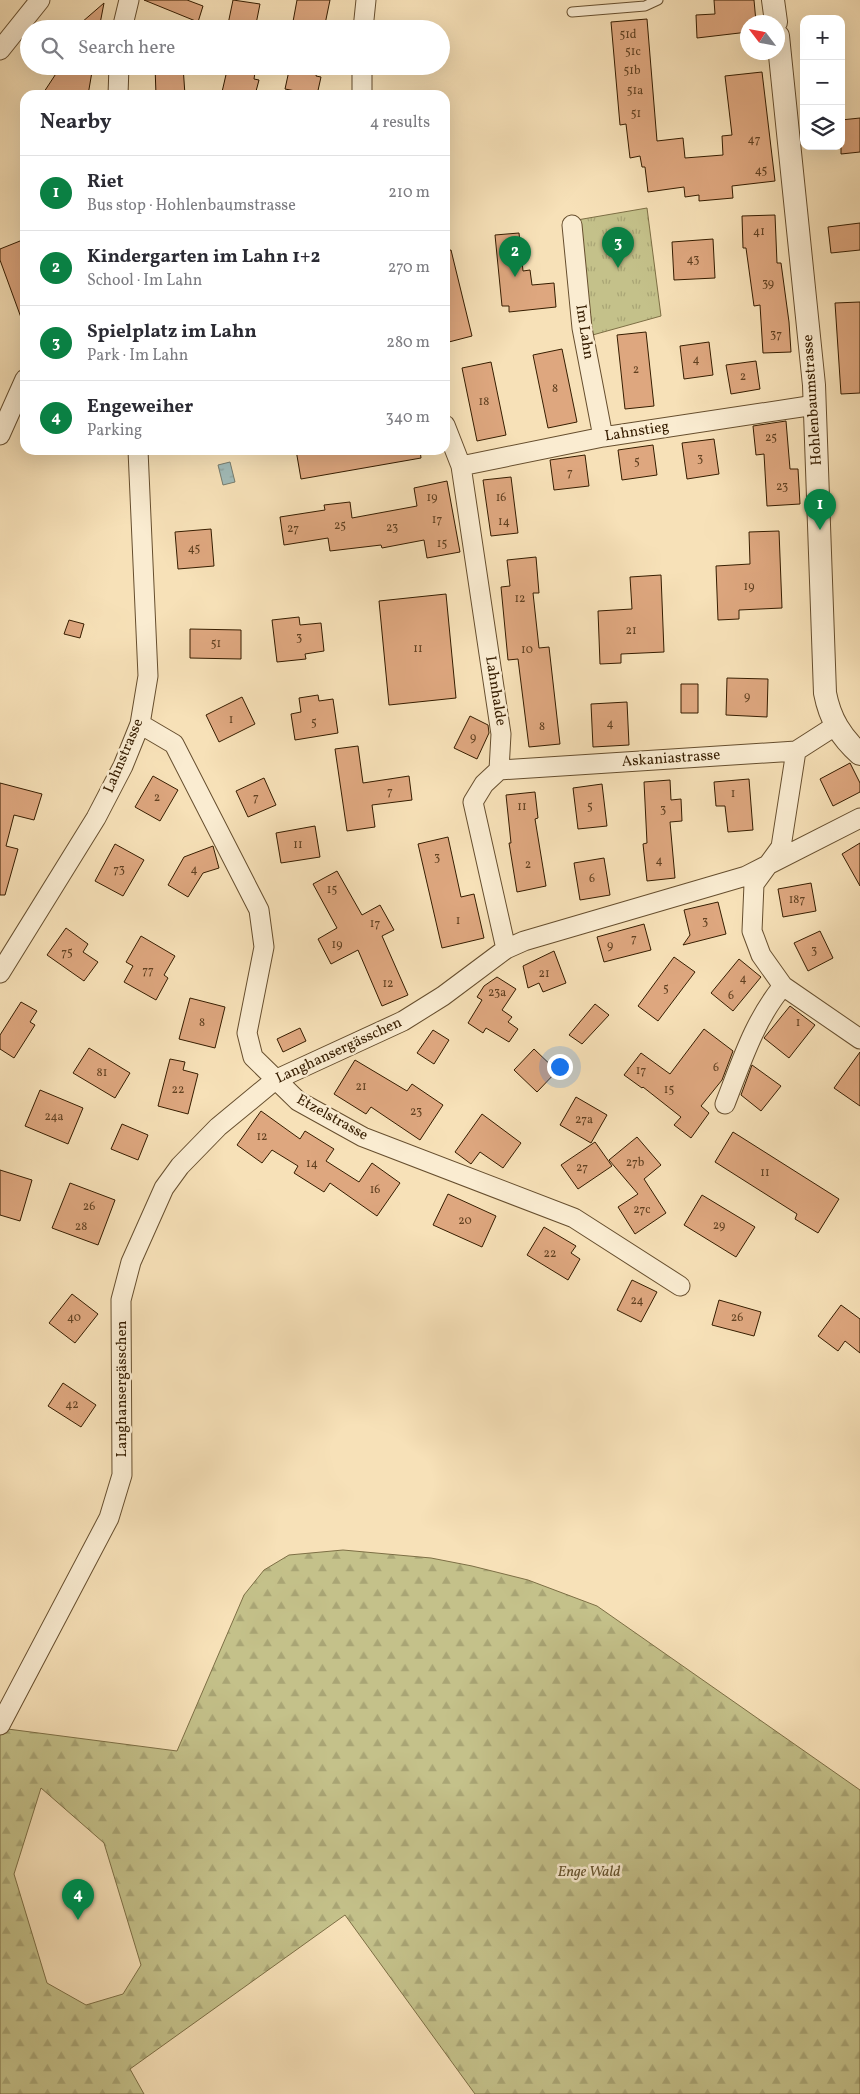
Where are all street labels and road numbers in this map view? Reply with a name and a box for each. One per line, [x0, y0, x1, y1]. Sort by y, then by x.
street label: Im Lahn [569, 303, 599, 361]
street label: Hohlenbaumstrasse [798, 334, 828, 466]
street label: Lahnstieg [603, 417, 671, 447]
street label: Lahnhalde [479, 655, 511, 727]
street label: Lahnstrasse [99, 715, 149, 797]
street label: Askaniastrasse [621, 745, 721, 773]
street label: Langhansergässchen [272, 1013, 406, 1089]
street label: Etzelstrasse [292, 1090, 372, 1146]
street label: Langhansergässchen [112, 1320, 133, 1457]

